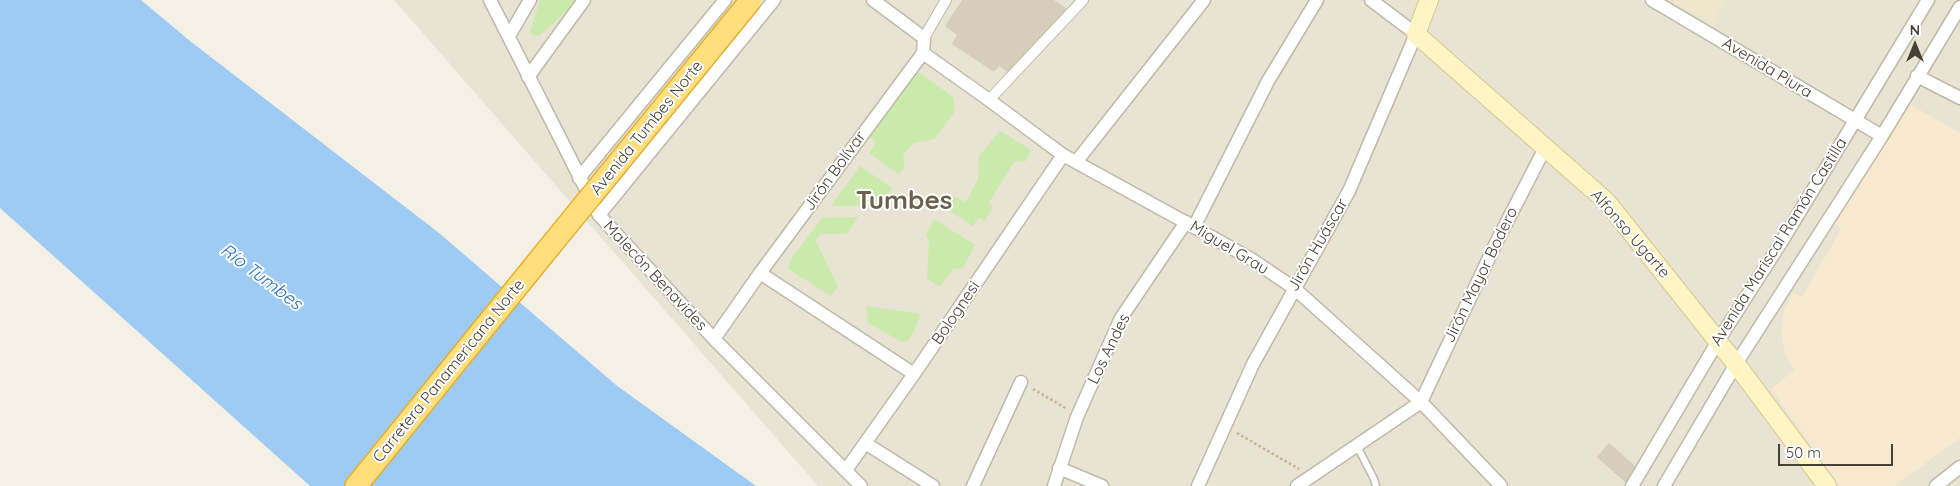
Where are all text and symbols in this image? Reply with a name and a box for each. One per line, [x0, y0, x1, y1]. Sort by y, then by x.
north arrow [1890, 20, 1940, 70]
text: N [1910, 21, 1920, 39]
street label: Avenida Piura [1719, 34, 1815, 102]
street label: Avenida Tumbes Norte [587, 57, 707, 199]
street label: Jirón Bolívar [800, 128, 870, 214]
street label: Avenida Mariscal Ramón Castilla [1707, 134, 1851, 350]
district label: Tumbes [856, 185, 952, 217]
street label: Alfonso Ugarte [1586, 186, 1674, 282]
street label: Jirón Huáscar [1284, 195, 1352, 295]
street label: Jirón Mayor Bodero [1440, 204, 1522, 346]
street label: Malecón Benavides [599, 217, 711, 335]
street label: Miguel Grau [1186, 217, 1272, 279]
water label: Río Tumbes [216, 239, 306, 315]
street label: Carretera Panamericana Norte [369, 276, 529, 466]
street label: Bolognesi [928, 278, 984, 348]
street label: Los Andes [1084, 311, 1134, 387]
scale bar [1780, 434, 1895, 466]
text: 50 m [1786, 443, 1821, 462]

